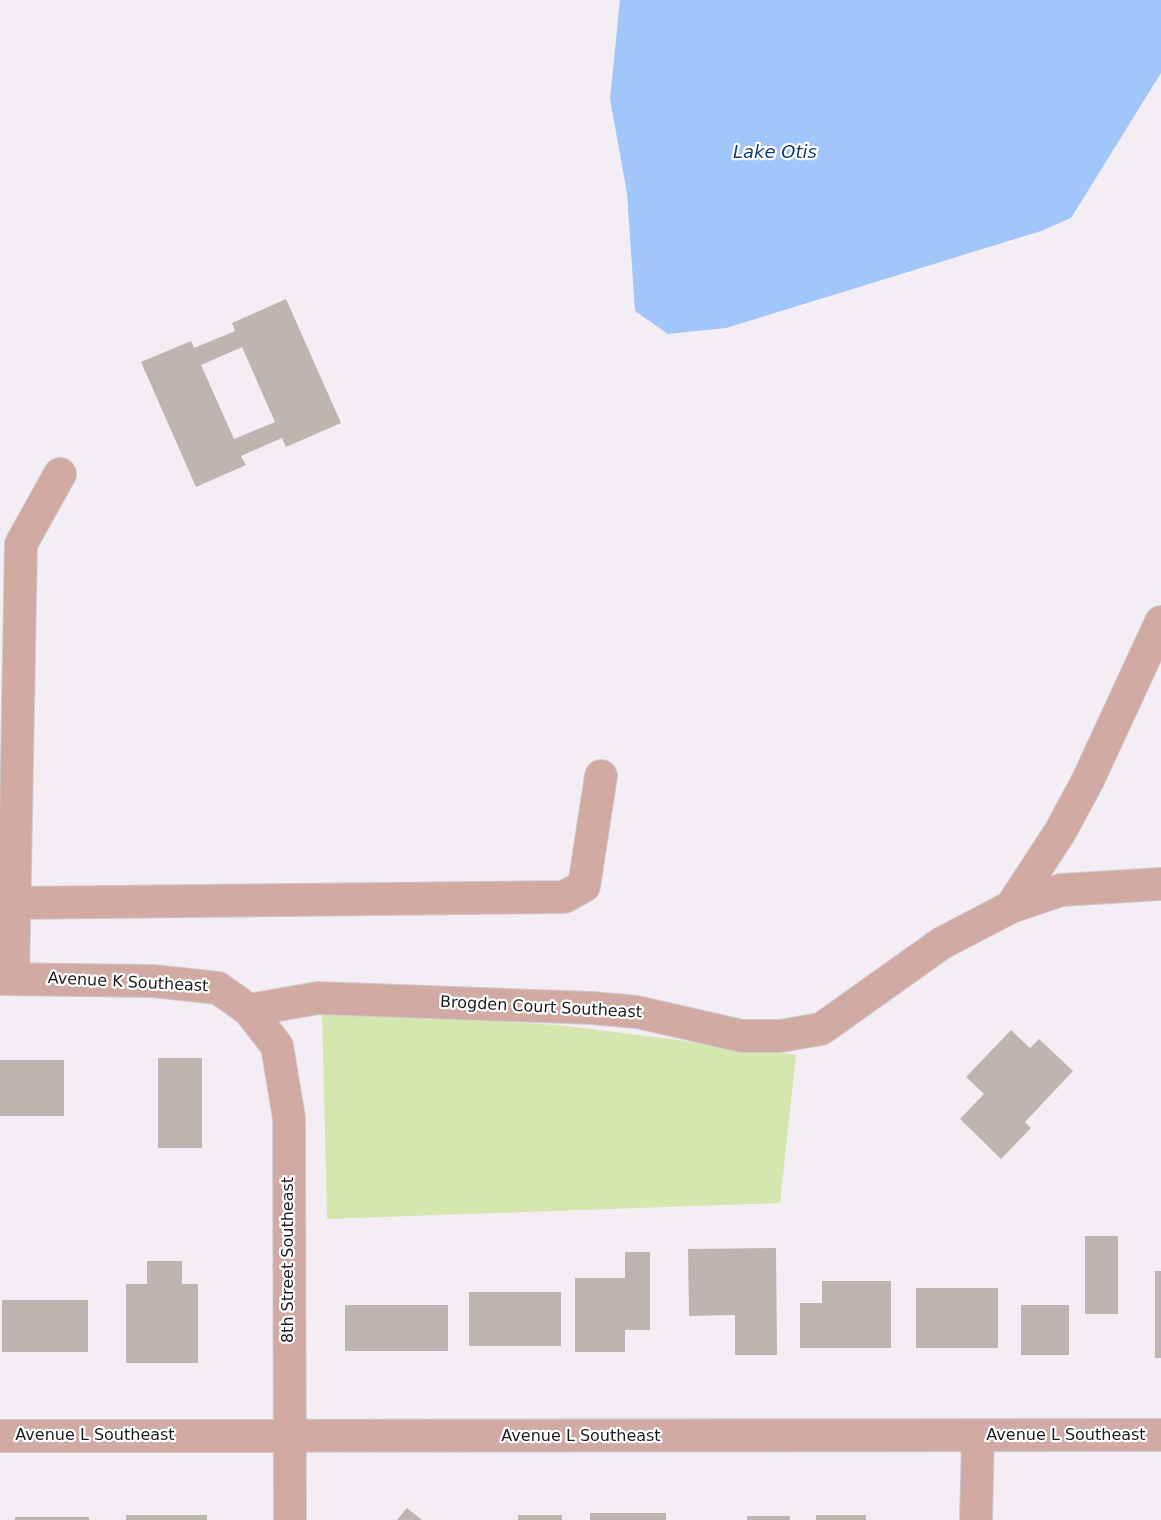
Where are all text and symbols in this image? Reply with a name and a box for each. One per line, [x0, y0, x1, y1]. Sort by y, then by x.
water label: Lake Otis [733, 142, 817, 164]
street label: Avenue K Southeast [47, 969, 209, 997]
street label: Brogden Court Southeast [440, 993, 642, 1023]
street label: 8th Street Southeast [279, 1177, 299, 1343]
street label: Avenue L Southeast [15, 1426, 175, 1446]
street label: Avenue L Southeast [986, 1426, 1146, 1446]
street label: Avenue L Southeast [501, 1427, 661, 1447]

